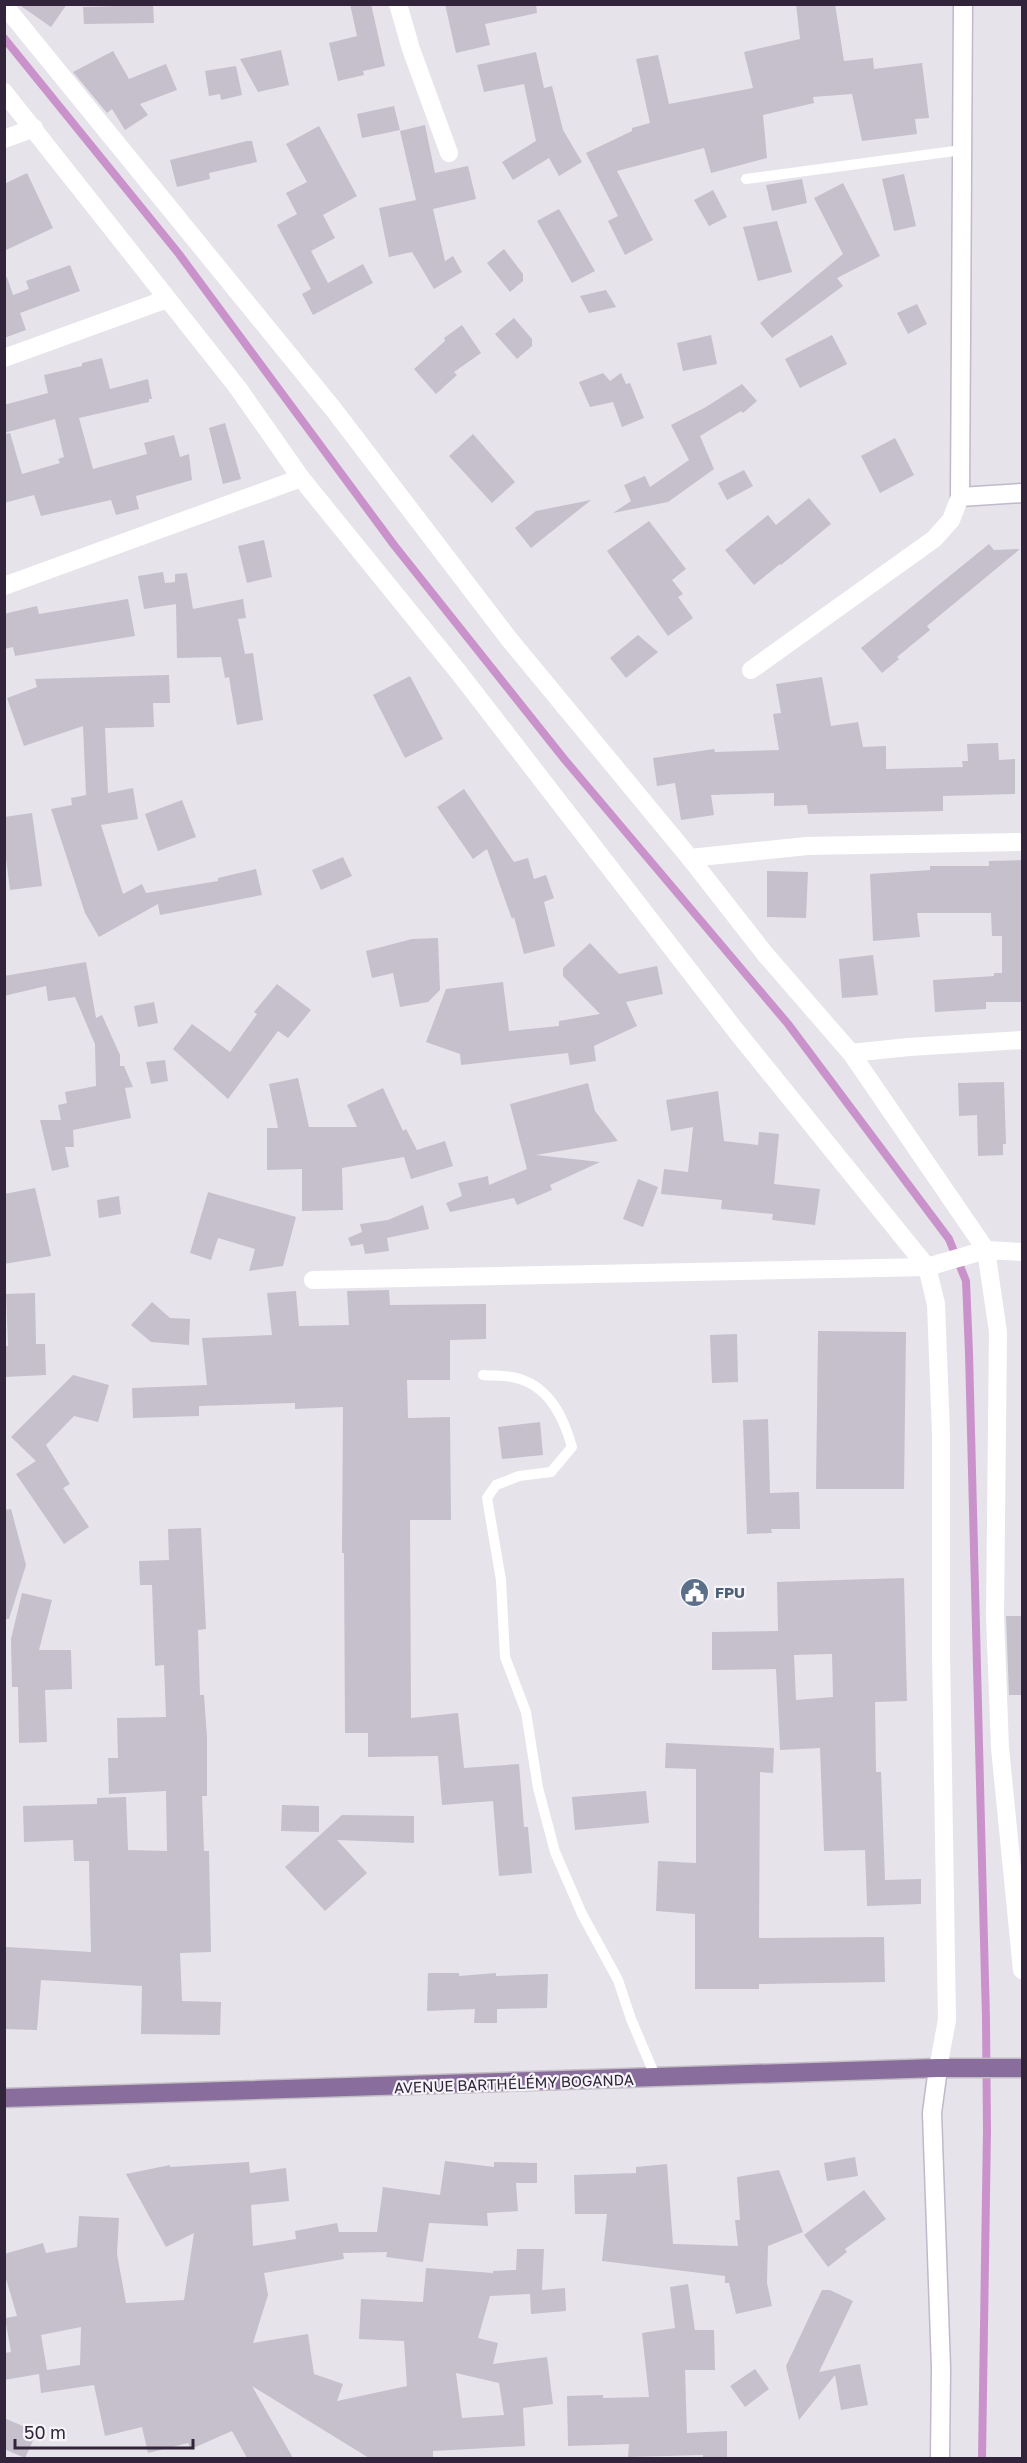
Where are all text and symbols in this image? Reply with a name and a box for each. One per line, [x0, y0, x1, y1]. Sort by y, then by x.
public building icon: FPU [678, 1576, 710, 1608]
place label: FPU [715, 1583, 745, 1601]
street label: AVENUE BARTHÉLÉMY BOGANDA [394, 2070, 634, 2096]
scale bar [15, 2412, 194, 2450]
text: 50 m [24, 2421, 66, 2443]

